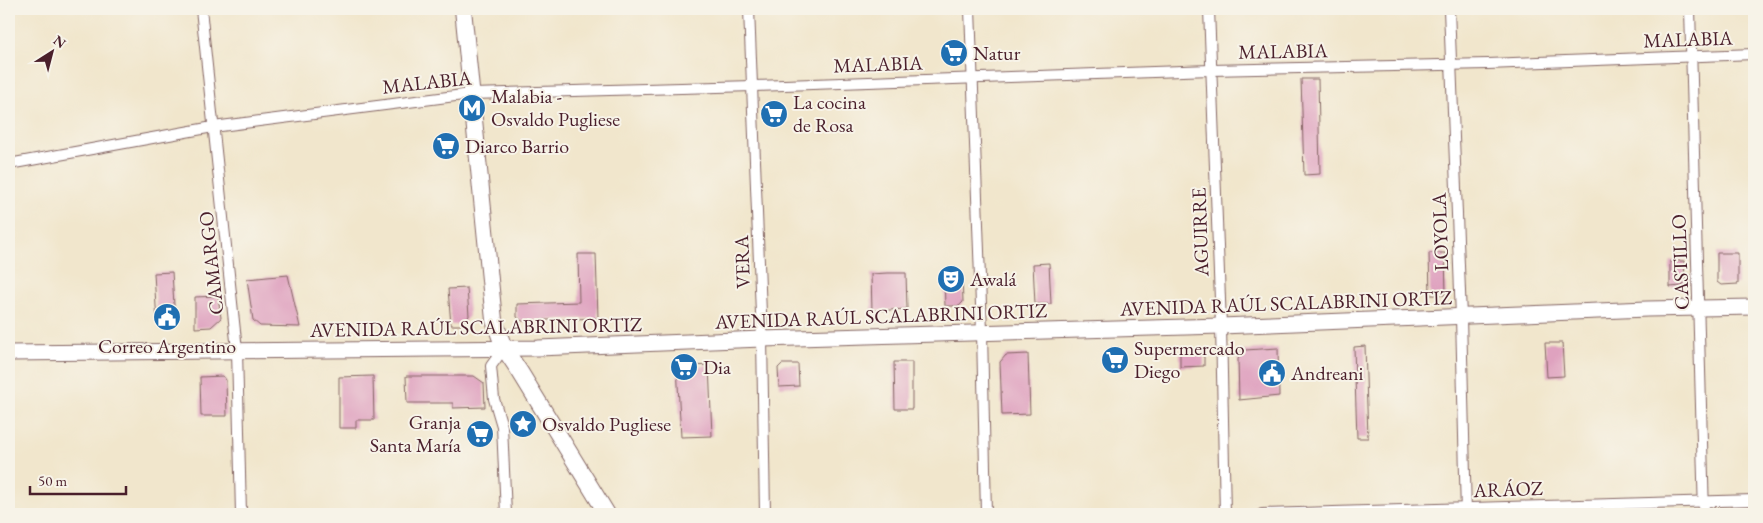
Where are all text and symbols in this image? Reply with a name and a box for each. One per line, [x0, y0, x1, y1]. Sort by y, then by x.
street label: MALABIA [1643, 24, 1733, 54]
north arrow [28, 28, 78, 78]
text: N [50, 31, 70, 52]
street label: MALABIA [1238, 37, 1328, 65]
supermarket icon: Natur [939, 38, 969, 68]
place label: Natur [973, 40, 1021, 66]
street label: MALABIA [833, 49, 923, 79]
street label: MALABIA [381, 64, 473, 100]
place label: Malabia - Osvaldo Pugliese [491, 83, 620, 132]
place label: La cocina de Rosa [793, 89, 866, 138]
metro station icon: Malabia - Osvaldo Pugliese [457, 93, 487, 123]
supermarket icon: La cocina de Rosa [759, 99, 789, 129]
supermarket icon: Diarco Barrio [431, 131, 461, 161]
place label: Diarco Barrio [465, 133, 569, 159]
street label: AGUIRRE [1185, 187, 1215, 278]
street label: LOYOLA [1426, 192, 1454, 272]
street label: CAMARGO [193, 210, 229, 316]
street label: CASTILLO [1665, 213, 1695, 311]
street label: VERA [728, 235, 756, 289]
theatre icon: Awalá [936, 264, 966, 294]
place label: Awalá [969, 266, 1017, 292]
street label: AVENIDA RAÚL SCALABRINI ORTIZ [1119, 284, 1452, 322]
street label: AVENIDA RAÚL SCALABRINI ORTIZ [714, 297, 1047, 335]
public building icon: Correo Argentino [152, 302, 182, 332]
street label: AVENIDA RAÚL SCALABRINI ORTIZ [309, 311, 642, 343]
place label: Correo Argentino [98, 333, 236, 359]
place label: Supermercado Diego [1134, 335, 1245, 384]
supermarket icon: Supermercado Diego [1100, 345, 1130, 375]
supermarket icon: Dia [669, 352, 699, 382]
place label: Dia [703, 354, 731, 380]
public building icon: Andreani [1257, 358, 1287, 388]
place label: Andreani [1290, 360, 1364, 386]
place label: Granja Santa María [370, 409, 461, 458]
place icon: Osvaldo Pugliese [508, 409, 538, 439]
place label: Osvaldo Pugliese [542, 411, 671, 437]
supermarket icon: Granja Santa María [465, 419, 495, 449]
scale bar [30, 463, 126, 495]
text: 50 m [38, 471, 67, 490]
street label: ARÁOZ [1472, 475, 1543, 503]

